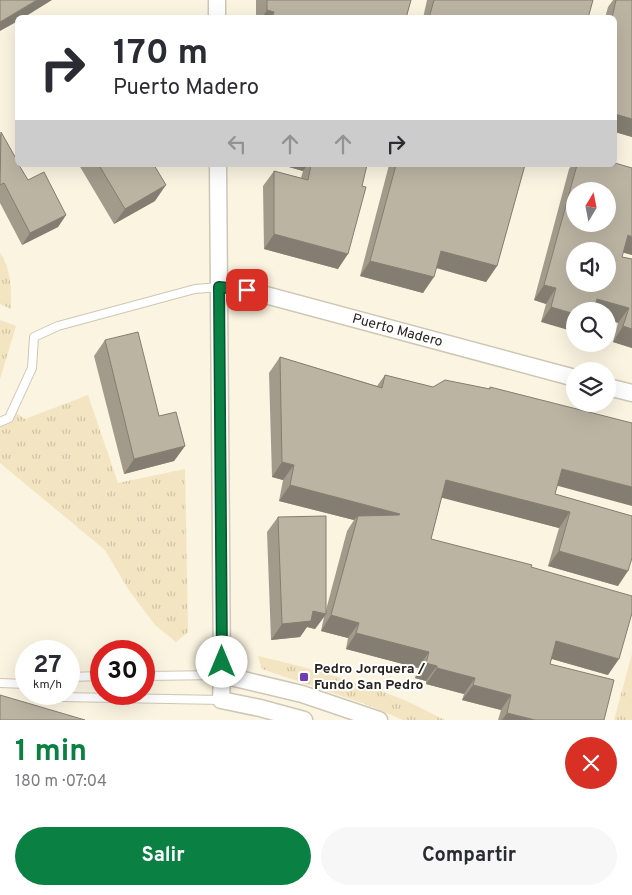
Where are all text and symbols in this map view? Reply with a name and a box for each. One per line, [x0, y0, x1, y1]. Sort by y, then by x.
text: 170 m [113, 32, 208, 76]
icon: right [30, 35, 95, 100]
text: Puerto Madero [113, 75, 259, 102]
icon: left [223, 130, 251, 158]
icon: ahead [276, 130, 304, 158]
icon: ahead [329, 130, 357, 158]
icon: right [382, 130, 410, 158]
north arrow [566, 182, 616, 232]
map controls [566, 182, 616, 412]
button: sound [566, 242, 616, 292]
pin [226, 269, 268, 311]
icon: arrive [233, 276, 261, 304]
button: search [566, 302, 616, 352]
street label: Puerto Madero [350, 310, 445, 351]
button: layers [566, 362, 616, 412]
position arrow [195, 635, 247, 687]
speed limit sign: 30 [90, 640, 155, 705]
text: 27 [33, 650, 62, 682]
place label: Pedro Jorquera / Fundo San Pedro [314, 661, 426, 694]
marker: Pedro Jorquera / Fundo San Pedro [298, 671, 310, 683]
text: km/h [33, 677, 62, 693]
text: 1 min [15, 734, 87, 771]
button: close [565, 737, 617, 789]
text: 180 m · 07:04 [15, 772, 107, 792]
button: Salir [15, 827, 311, 885]
button: Compartir [321, 827, 617, 885]

